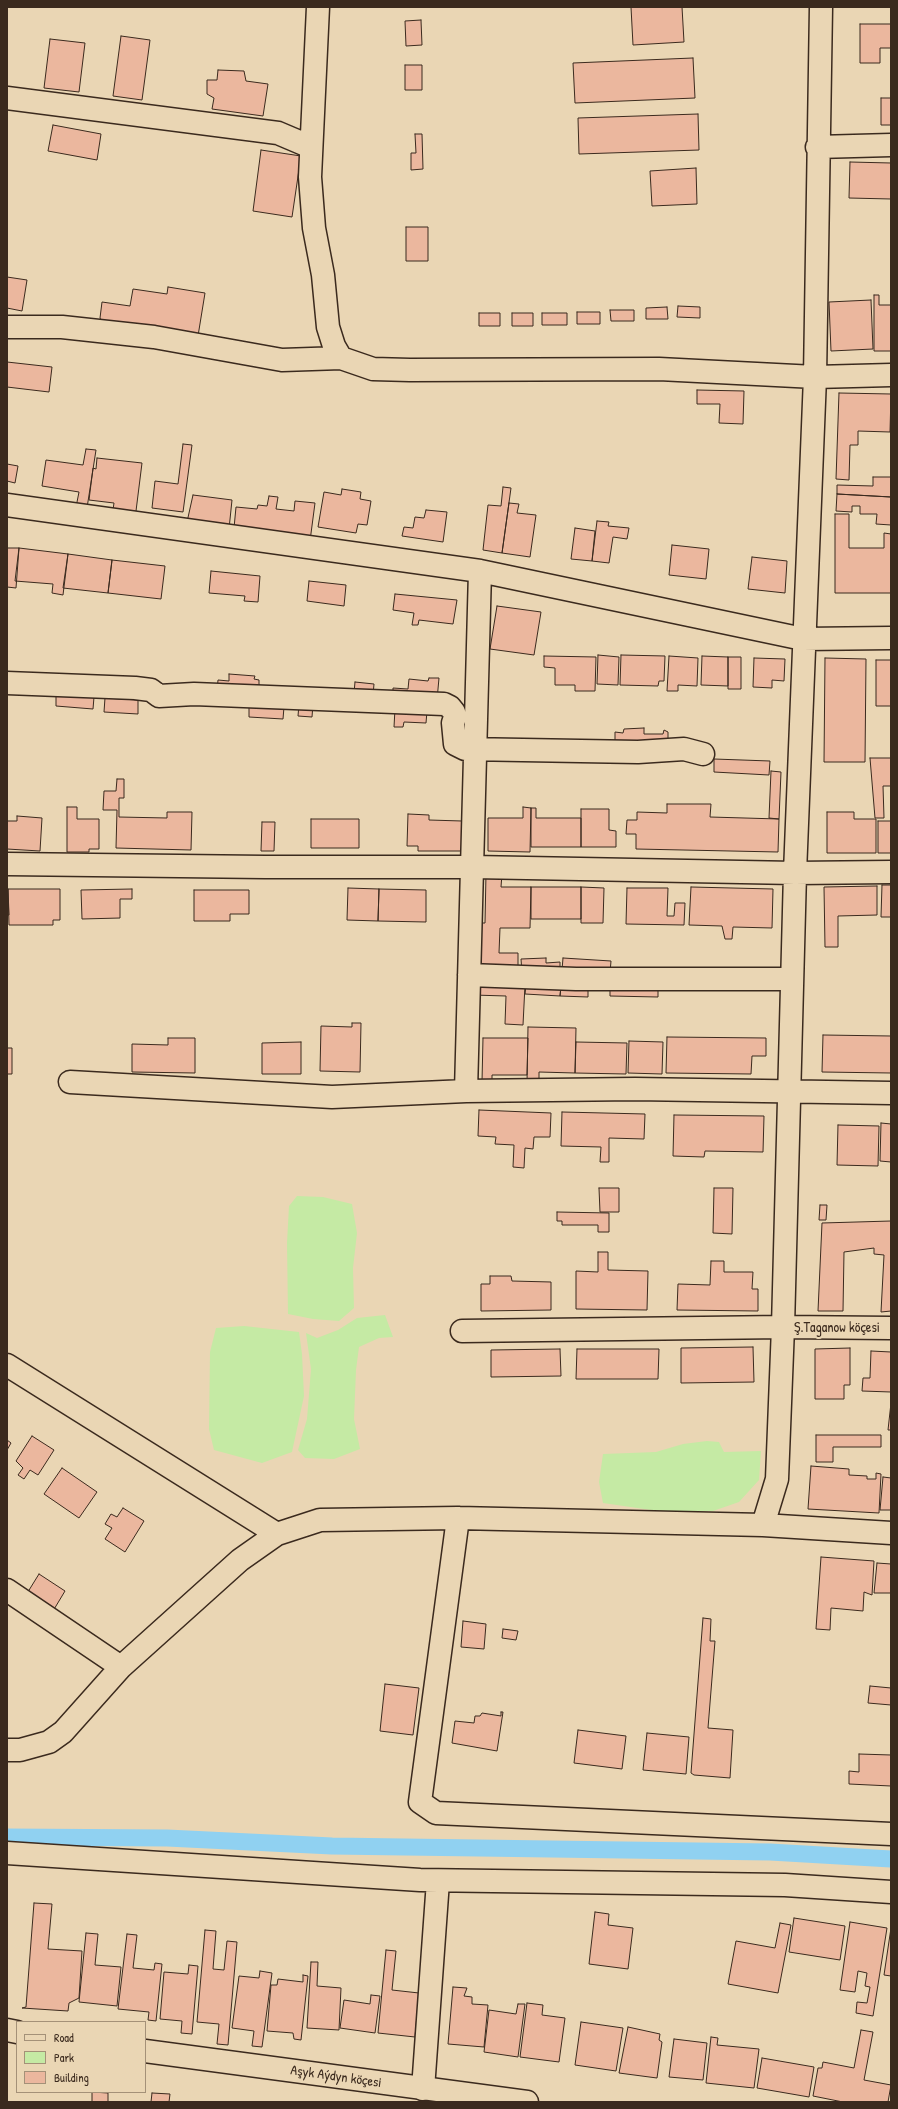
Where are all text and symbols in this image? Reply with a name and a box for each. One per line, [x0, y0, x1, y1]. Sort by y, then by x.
street label: Ş.Taganow köçesi [794, 1320, 880, 1336]
legend [16, 2021, 146, 2093]
text: Road [54, 2029, 74, 2046]
text: Park [54, 2049, 74, 2066]
street label: Aşyk Aýdyn köçesi [289, 2062, 383, 2092]
text: Building [54, 2069, 89, 2086]

